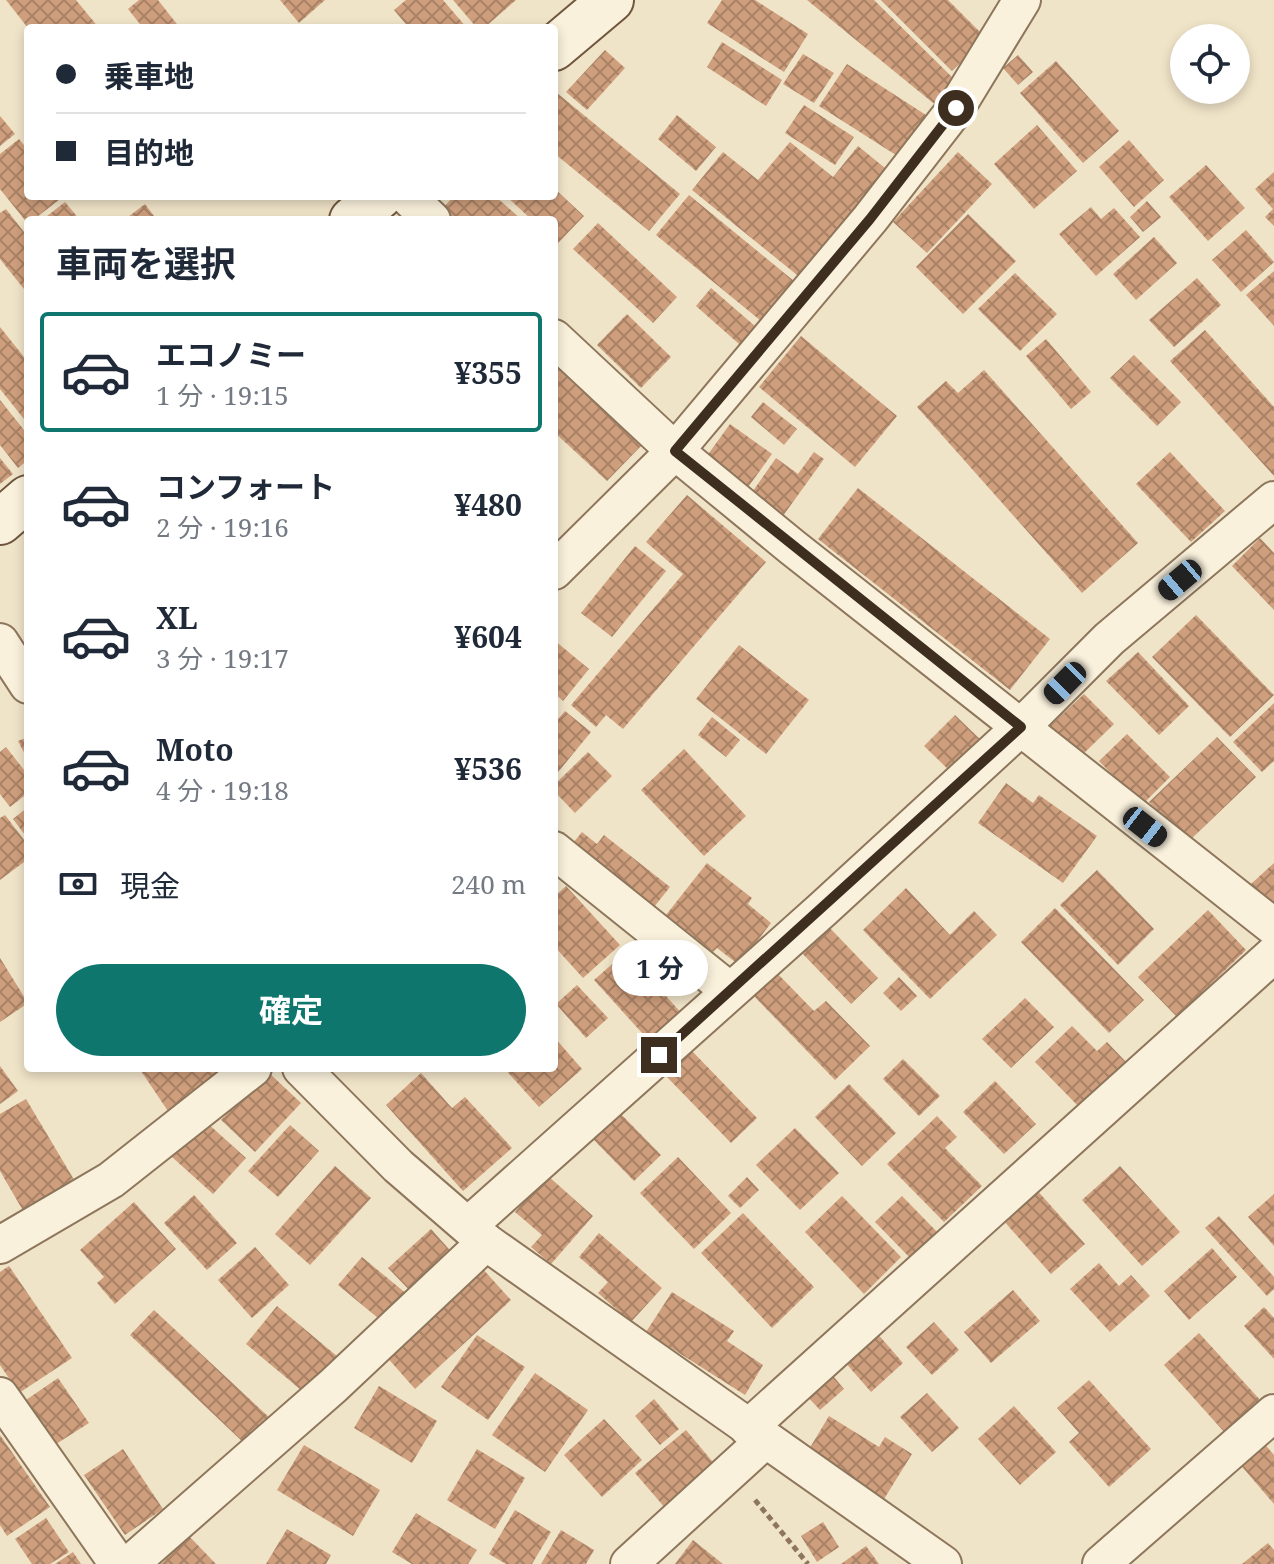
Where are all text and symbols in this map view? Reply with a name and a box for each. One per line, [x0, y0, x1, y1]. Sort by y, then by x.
map controls [1170, 24, 1250, 104]
button: locate [1170, 24, 1250, 104]
text: 乗車地 [104, 55, 194, 96]
route start [938, 90, 974, 126]
text: 目的地 [104, 132, 194, 173]
text: 車両を選択 [56, 239, 236, 288]
text: エコノミー [156, 334, 306, 375]
icon: car [60, 336, 132, 408]
text: ¥355 [454, 352, 522, 393]
text: 1 分 · 19:15 [156, 377, 289, 413]
text: コンフォート [156, 466, 335, 507]
icon: car [60, 468, 132, 540]
text: ¥480 [454, 484, 522, 525]
text: 2 分 · 19:16 [156, 509, 289, 545]
car [1154, 555, 1206, 605]
text: XL [156, 597, 198, 638]
icon: car [60, 600, 132, 672]
text: ¥604 [454, 616, 522, 657]
text: 3 分 · 19:17 [156, 640, 289, 676]
car [1040, 658, 1090, 708]
text: Moto [156, 729, 234, 770]
icon: car [60, 732, 132, 804]
text: ¥536 [454, 748, 522, 789]
text: 4 分 · 19:18 [156, 772, 289, 808]
car [1119, 803, 1171, 851]
icon: cash [56, 862, 100, 906]
text: 現金 [120, 865, 180, 906]
text: 240 m [451, 866, 526, 902]
callout: 1 分 [611, 939, 707, 995]
text: 1 分 [636, 950, 684, 986]
button: 確定 [56, 964, 526, 1056]
route end [641, 1037, 677, 1073]

